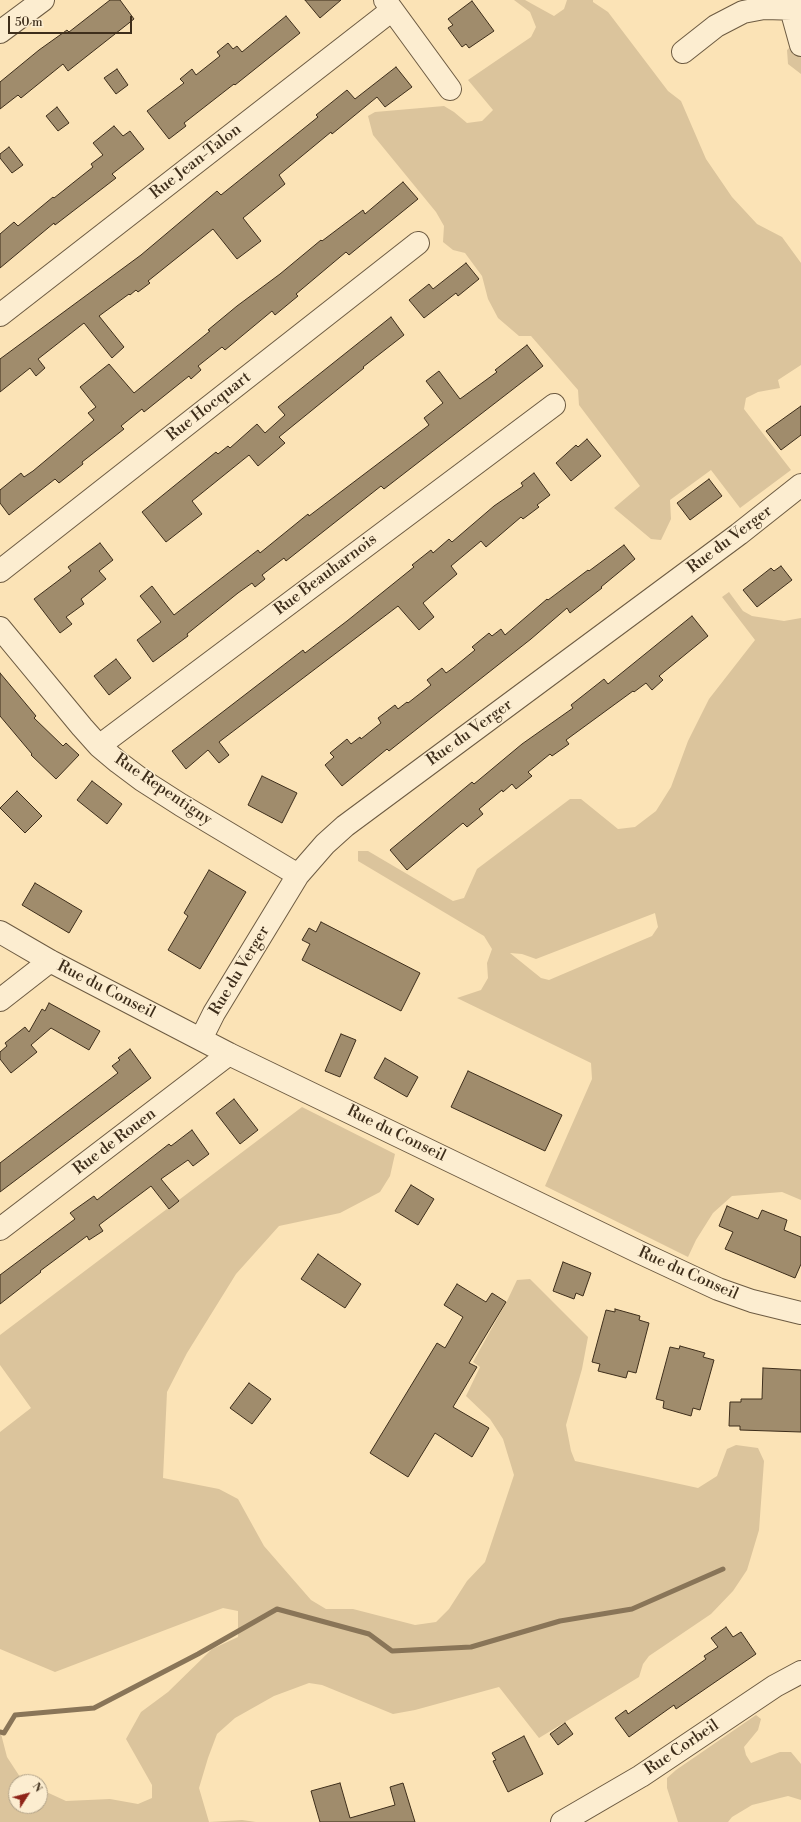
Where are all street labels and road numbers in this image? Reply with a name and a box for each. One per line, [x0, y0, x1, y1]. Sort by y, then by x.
street label: Rue Jean-Talon [146, 120, 246, 204]
street label: Rue Hocquart [163, 368, 255, 446]
street label: Rue du Verger [684, 502, 776, 578]
street label: Rue Beauharnois [271, 530, 381, 620]
street label: Rue du Verger [423, 696, 517, 770]
street label: Rue Repentigny [110, 750, 216, 830]
street label: Rue du Verger [206, 923, 274, 1019]
street label: Rue du Conseil [54, 957, 158, 1023]
street label: Rue du Conseil [343, 1102, 449, 1166]
street label: Rue de Rouen [70, 1105, 160, 1179]
street label: Rue du Conseil [635, 1243, 741, 1305]
street label: Rue Corbeil [641, 1716, 723, 1780]

